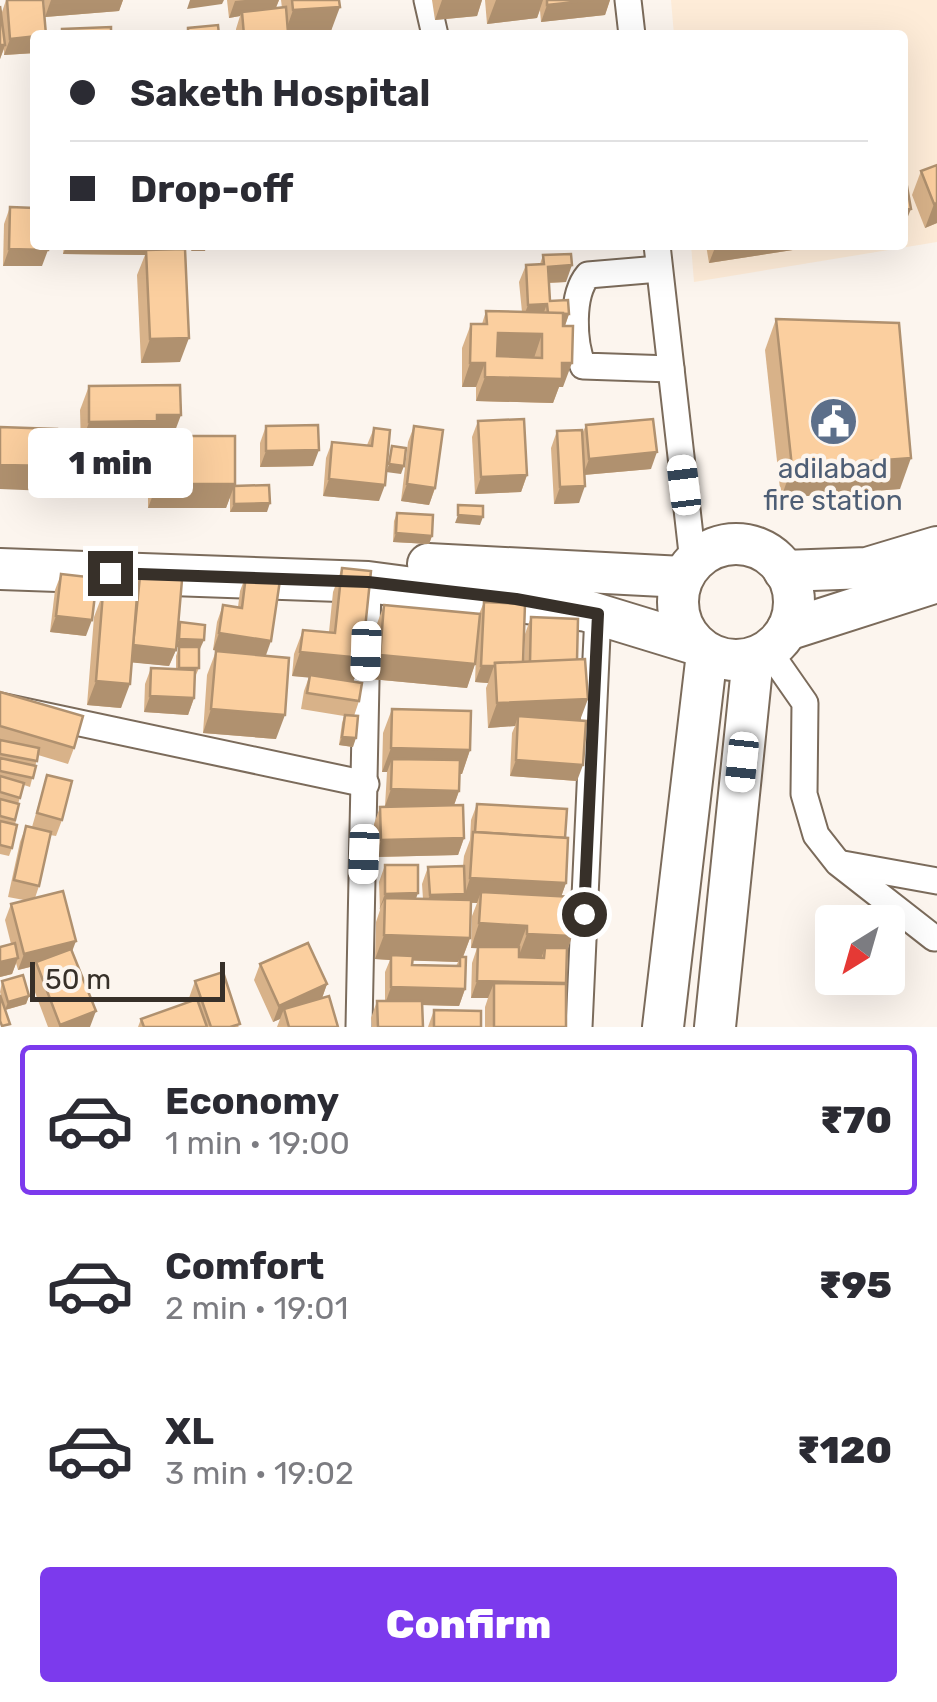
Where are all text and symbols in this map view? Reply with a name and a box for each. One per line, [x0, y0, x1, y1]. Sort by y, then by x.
text: Saketh Hospital [130, 70, 430, 116]
text: Drop-off [130, 166, 293, 212]
public building icon: adilabad fire station [807, 395, 859, 447]
callout: 1 min [28, 428, 192, 498]
text: 1 min [69, 444, 152, 482]
place label: adilabad fire station [763, 452, 903, 517]
car [665, 453, 703, 517]
route end [88, 551, 133, 596]
car [350, 620, 382, 682]
car [724, 731, 760, 793]
car [348, 823, 380, 885]
route start [562, 892, 607, 937]
north arrow [815, 905, 905, 995]
map controls [815, 905, 905, 995]
scale bar [30, 957, 225, 1001]
text: 50 m [45, 963, 111, 996]
icon: car [45, 1075, 135, 1165]
text: Economy [165, 1078, 339, 1124]
text: ₹70 [820, 1097, 892, 1143]
text: 1 min · 19:00 [165, 1124, 350, 1162]
icon: car [45, 1240, 135, 1330]
text: Comfort [165, 1243, 324, 1289]
text: ₹95 [818, 1262, 892, 1308]
text: 2 min · 19:01 [165, 1289, 348, 1327]
icon: car [45, 1405, 135, 1495]
text: XL [165, 1408, 214, 1454]
text: ₹120 [797, 1427, 892, 1473]
text: 3 min · 19:02 [165, 1454, 354, 1492]
button: Confirm [40, 1567, 897, 1682]

